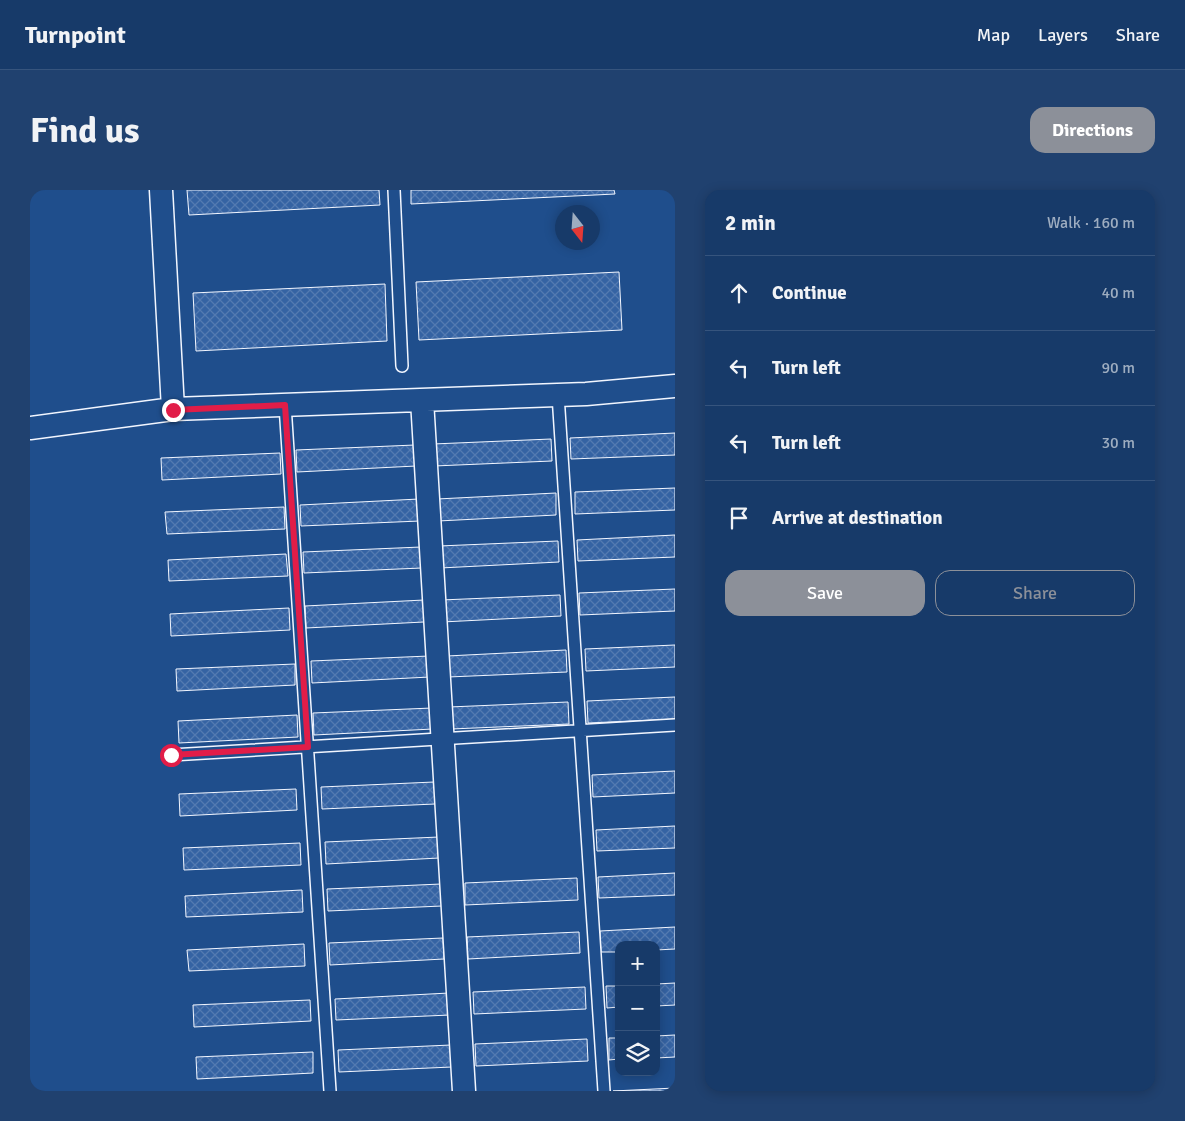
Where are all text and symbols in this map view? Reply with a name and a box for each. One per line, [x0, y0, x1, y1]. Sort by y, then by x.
text: Turnpoint [25, 20, 126, 50]
text: Map [977, 24, 1010, 46]
text: Layers [1038, 24, 1088, 46]
text: Share [1116, 24, 1160, 46]
button: Directions [1030, 107, 1155, 153]
text: Find us [30, 109, 140, 152]
north arrow [555, 205, 600, 250]
text: 2 min [725, 210, 776, 236]
text: Walk · 160 m [1047, 213, 1135, 233]
icon: ahead [725, 279, 753, 307]
text: Continue [772, 281, 847, 305]
text: 40 m [1101, 283, 1135, 303]
icon: left [725, 354, 753, 382]
text: Turn left [772, 356, 841, 380]
text: 90 m [1101, 358, 1135, 378]
route end [162, 399, 185, 422]
icon: left [725, 429, 753, 457]
text: Turn left [772, 431, 841, 455]
text: 30 m [1101, 433, 1135, 453]
icon: arrive [725, 504, 753, 532]
text: Arrive at destination [772, 506, 943, 530]
button: Save [725, 570, 925, 616]
button: Share [935, 570, 1135, 616]
route start [160, 744, 183, 767]
map controls [615, 941, 660, 1076]
button: + [615, 941, 660, 986]
button: − [615, 986, 660, 1031]
button: layers [615, 1031, 660, 1076]

